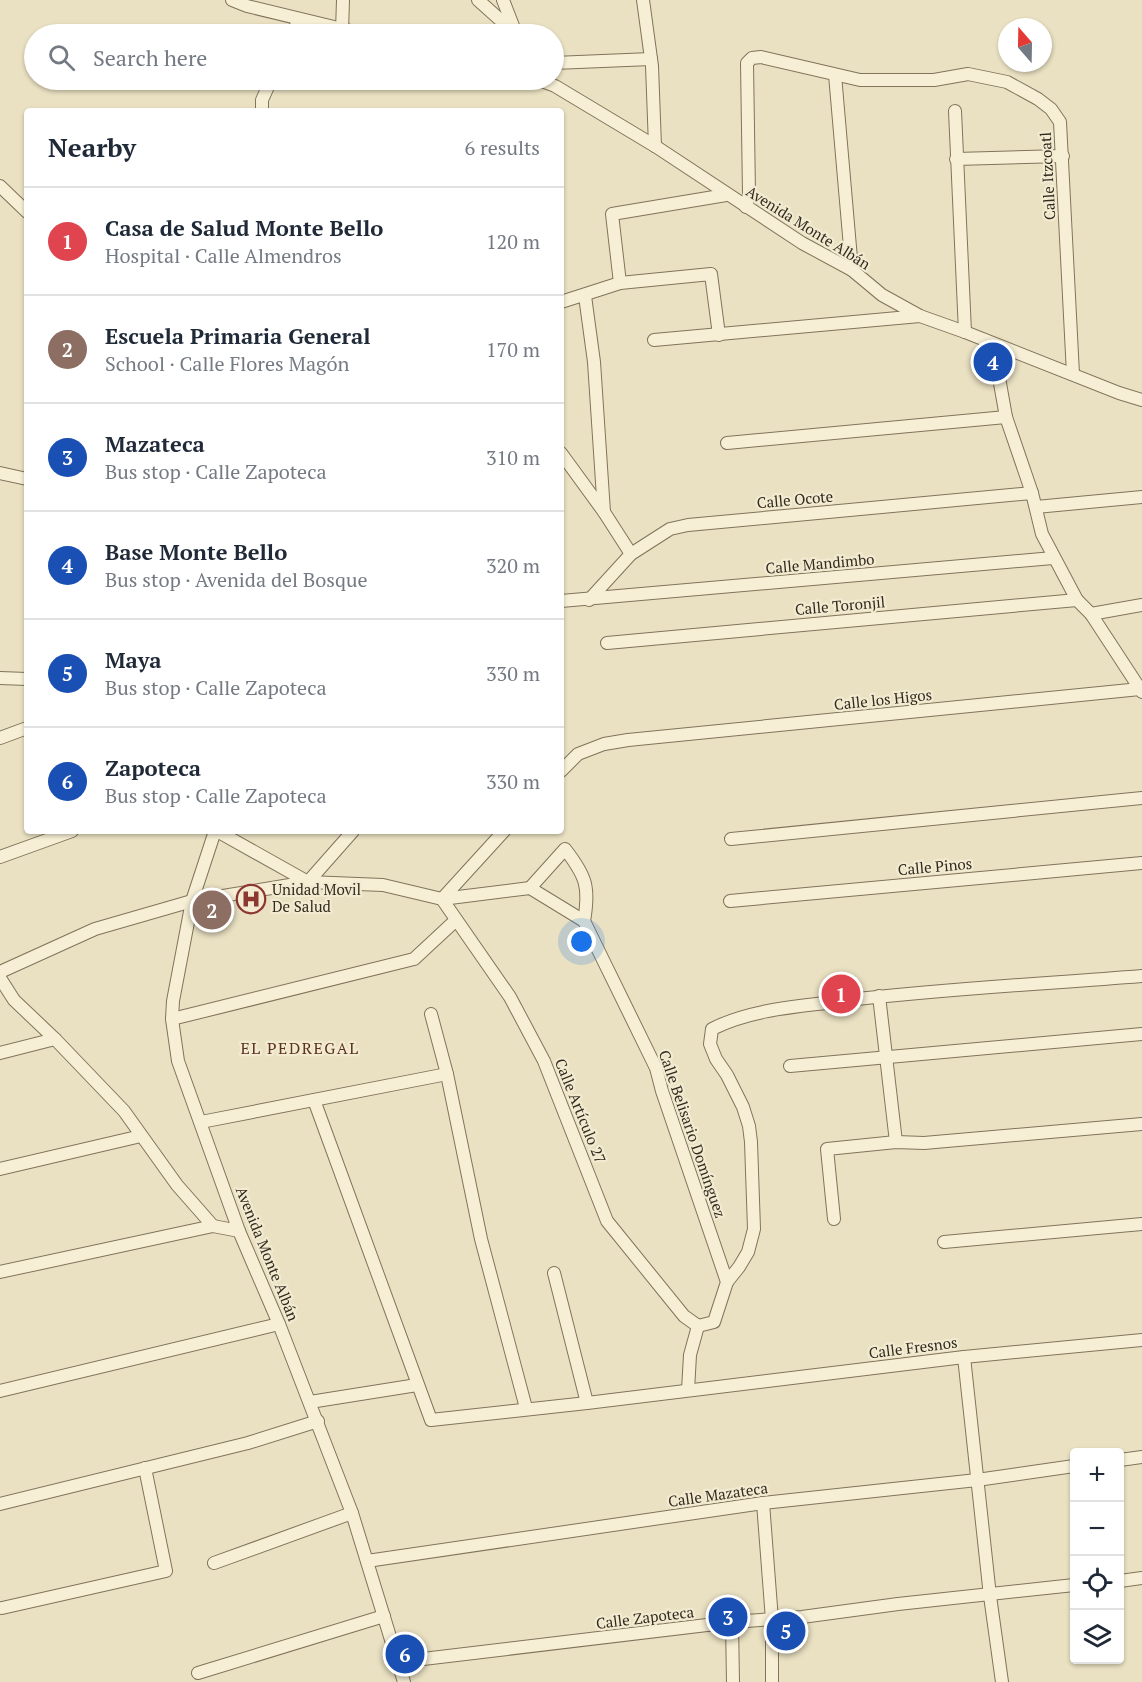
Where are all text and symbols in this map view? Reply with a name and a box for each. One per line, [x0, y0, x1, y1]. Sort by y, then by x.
north arrow [998, 18, 1052, 72]
search box [24, 24, 564, 90]
icon: search [45, 41, 78, 74]
text: Search here [93, 43, 207, 72]
text: Nearby [48, 130, 136, 164]
street label: Calle Itzcoatl [1035, 132, 1059, 221]
text: 6 results [465, 134, 540, 161]
street label: Avenida Monte Albán [743, 181, 875, 274]
text: Casa de Salud Monte Bello [105, 213, 383, 242]
text: 1 [62, 228, 73, 255]
text: 120 m [486, 228, 540, 255]
text: Hospital · Calle Almendros [105, 242, 342, 269]
text: Escuela Primaria General [105, 321, 371, 350]
text: 2 [62, 336, 73, 363]
text: 170 m [486, 336, 540, 363]
pin: 4 [974, 340, 1012, 385]
text: School · Calle Flores Magón [105, 350, 350, 377]
text: Mazateca [105, 429, 205, 458]
text: 3 [62, 444, 73, 471]
text: 310 m [486, 444, 540, 471]
text: Bus stop · Calle Zapoteca [105, 458, 327, 485]
street label: Calle Ocote [756, 486, 834, 512]
text: Base Monte Bello [105, 537, 287, 566]
street label: Calle Mandimbo [765, 548, 875, 578]
text: 4 [62, 552, 73, 579]
text: 320 m [486, 552, 540, 579]
text: Bus stop · Avenida del Bosque [105, 566, 367, 593]
street label: Calle Toronjil [794, 591, 886, 619]
text: Maya [105, 645, 162, 674]
text: 5 [62, 660, 73, 687]
text: 330 m [486, 660, 540, 687]
text: Bus stop · Calle Zapoteca [105, 674, 327, 701]
street label: Calle los Higos [833, 684, 933, 714]
text: Zapoteca [105, 753, 201, 782]
text: 6 [62, 768, 73, 795]
text: 330 m [486, 768, 540, 795]
text: Bus stop · Calle Zapoteca [105, 782, 327, 809]
street label: Calle Pinos [897, 853, 973, 879]
place label: Unidad Movil De Salud [272, 879, 361, 916]
hospital icon: Unidad Movil De Salud [235, 883, 267, 915]
pin: 2 [192, 888, 232, 932]
your location [567, 927, 596, 956]
pin: 1 [822, 972, 860, 1016]
district label: EL PEDREGAL [241, 1037, 359, 1059]
street label: Calle Belisario Domínguez [655, 1047, 731, 1220]
street label: Calle Artículo 27 [551, 1055, 611, 1166]
street label: Avenida Monte Albán [232, 1184, 304, 1324]
street label: Calle Fresnos [867, 1332, 958, 1362]
map controls [1070, 1448, 1124, 1664]
button: + [1070, 1448, 1124, 1502]
street label: Calle Mazateca [667, 1477, 769, 1511]
button: − [1070, 1502, 1124, 1556]
button: locate [1070, 1556, 1124, 1610]
pin: 3 [708, 1594, 748, 1640]
street label: Calle Zapoteca [595, 1601, 695, 1633]
pin: 5 [766, 1608, 806, 1654]
button: layers [1070, 1610, 1124, 1664]
pin: 6 [386, 1632, 424, 1676]

